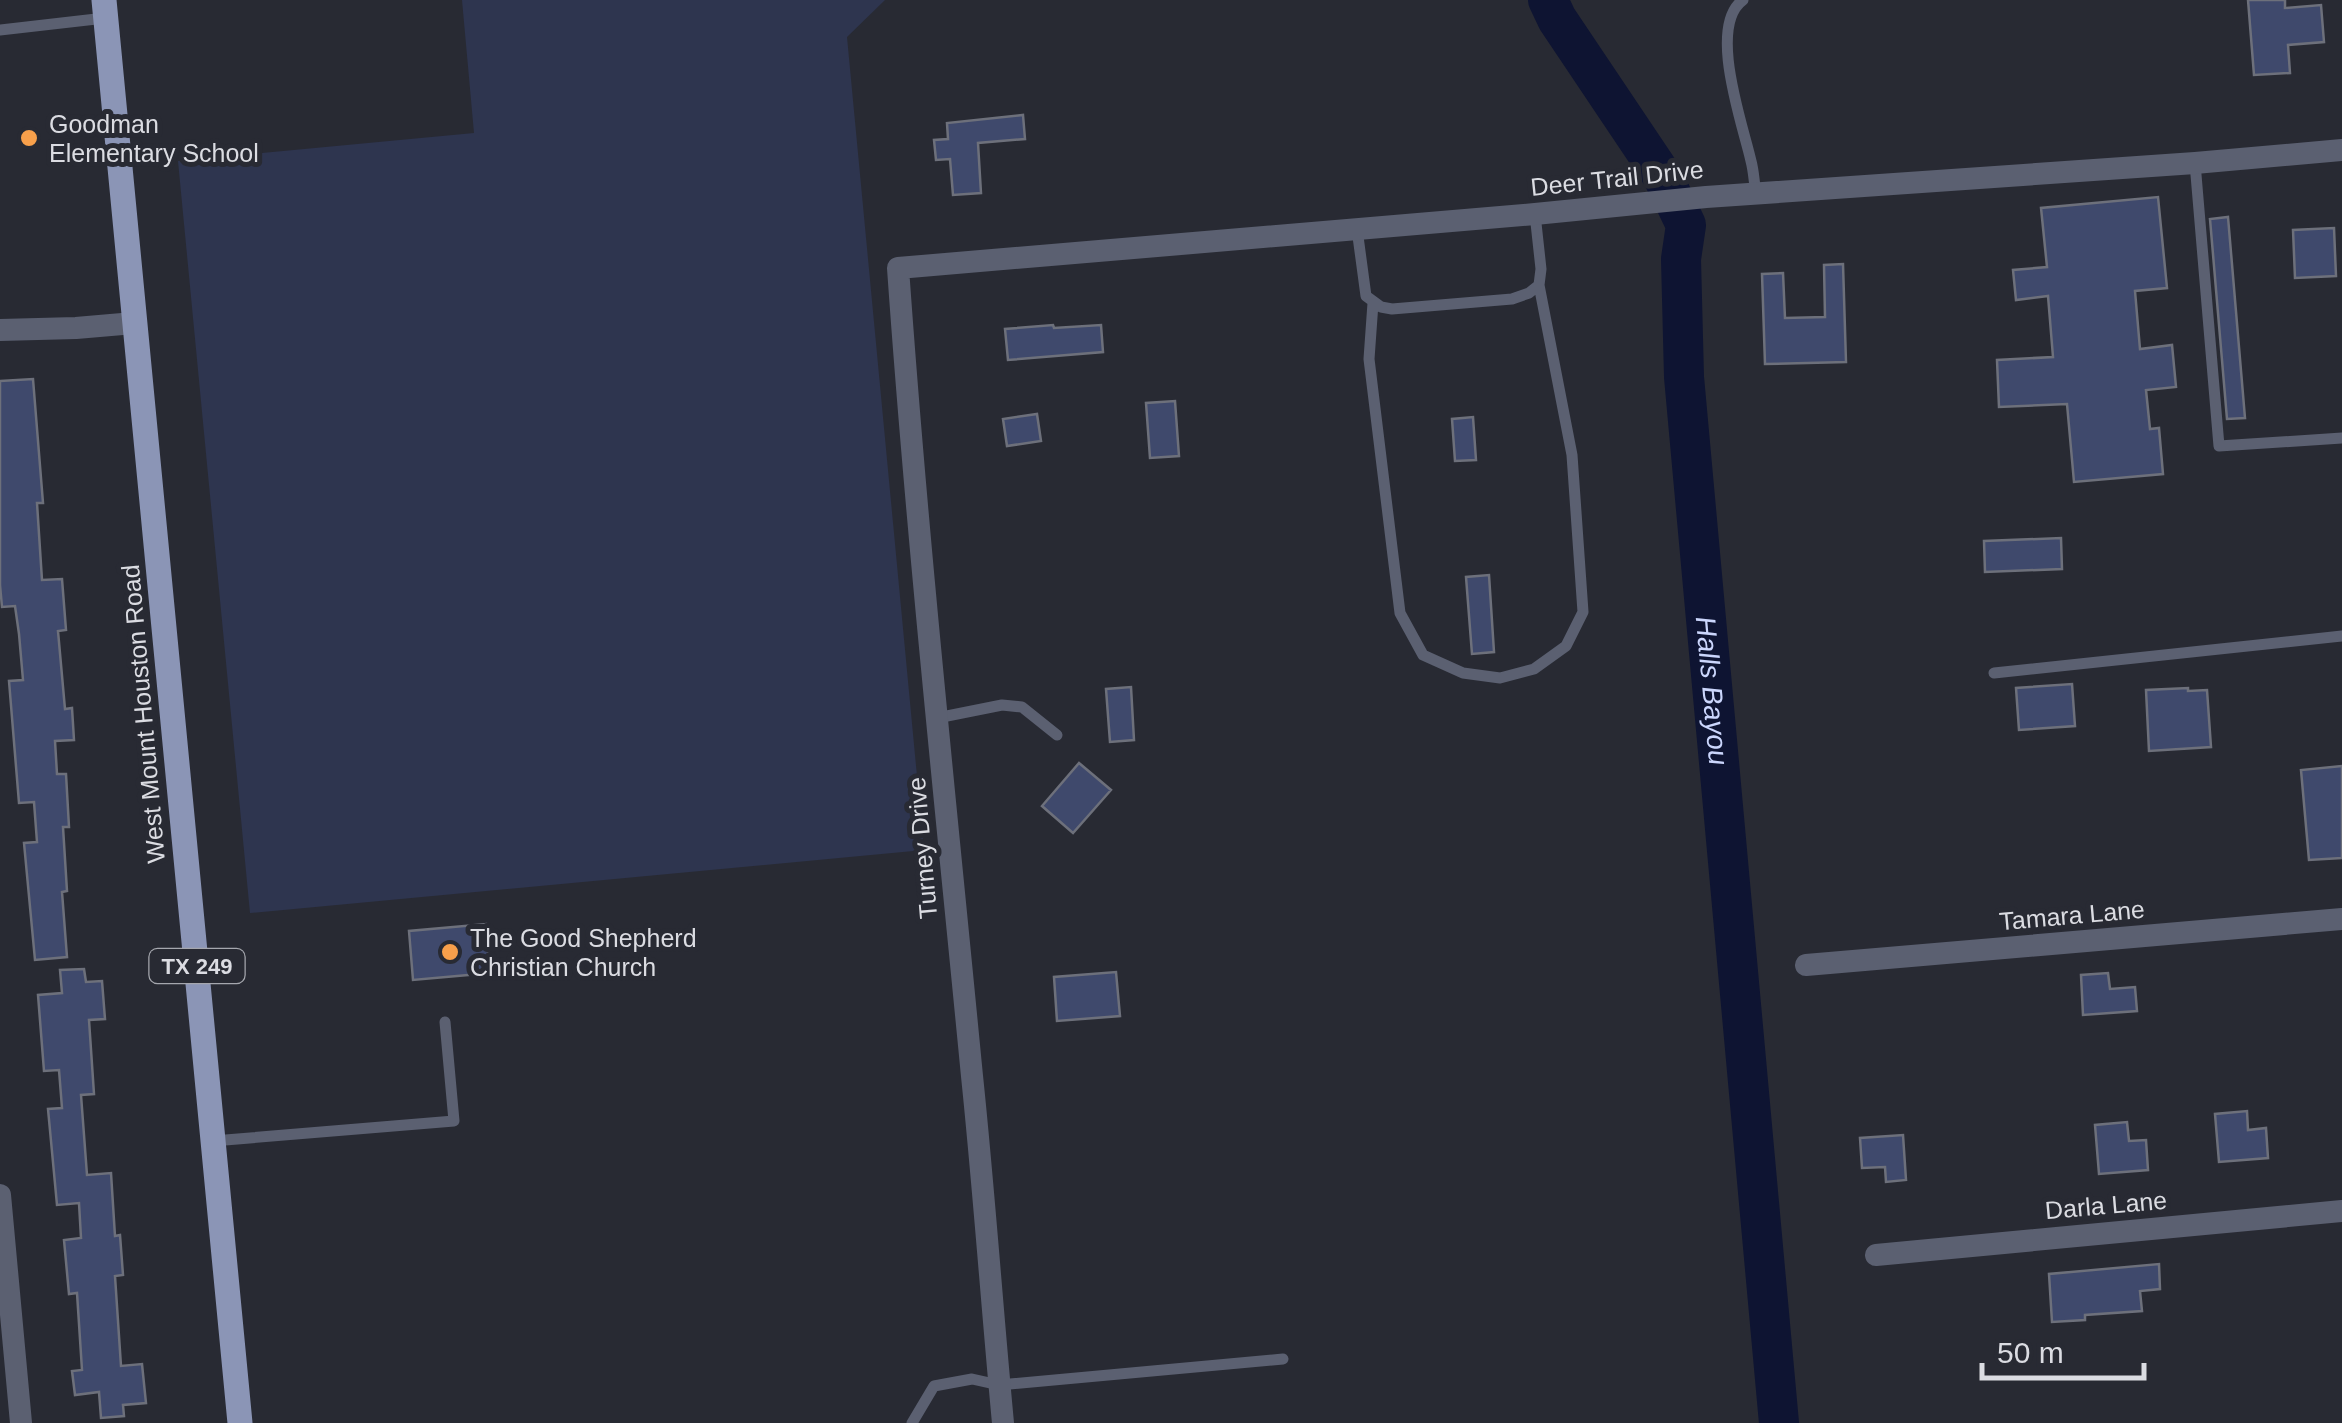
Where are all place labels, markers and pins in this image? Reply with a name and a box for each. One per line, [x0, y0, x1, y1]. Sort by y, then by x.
place label: Goodman Elementary School [49, 110, 259, 167]
marker: Goodman Elementary School [18, 127, 40, 149]
place label: The Good Shepherd Christian Church [470, 924, 697, 981]
marker: The Good Shepherd Christian Church [439, 941, 461, 963]

